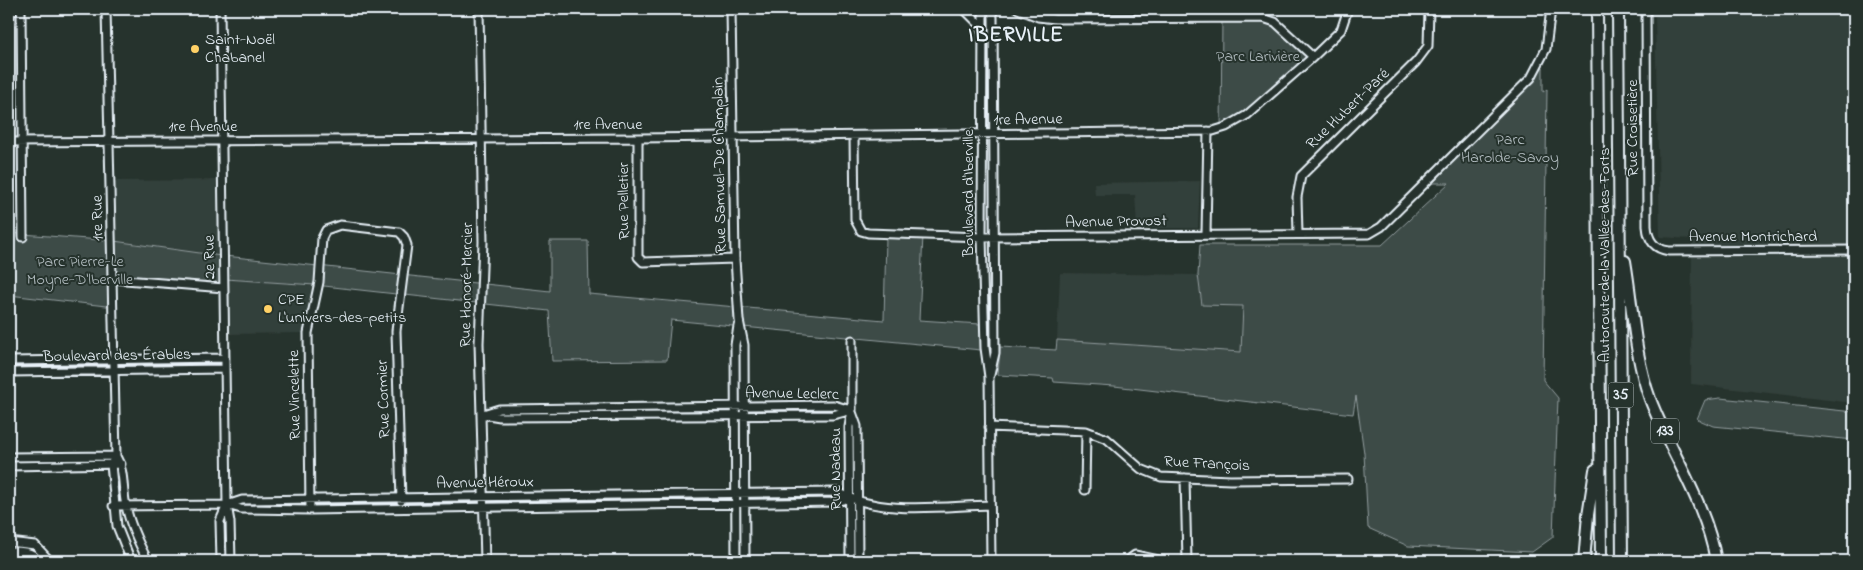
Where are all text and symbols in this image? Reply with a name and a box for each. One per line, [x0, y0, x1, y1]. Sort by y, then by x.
district label: IBERVILLE [968, 21, 1064, 51]
place label: Saint-Noël Chabanel [205, 28, 275, 70]
marker: Saint-Noël Chabanel [189, 43, 201, 55]
park label: Parc Larivière [1216, 45, 1301, 69]
street label: Rue Hubert-Paré [1301, 62, 1396, 155]
street label: Rue Samuel-De Champlain [706, 77, 734, 253]
street label: Rue Croisetière [1621, 79, 1645, 176]
street label: 1re Avenue [993, 107, 1064, 133]
street label: 1re Avenue [573, 113, 643, 137]
street label: 1re Avenue [168, 115, 238, 139]
street label: Boulevard d'Iberville [957, 128, 981, 258]
park label: Parc Harolde-Savoy [1461, 128, 1559, 170]
street label: Autoroute de la Vallée-des-Forts [1593, 148, 1617, 362]
street label: Rue Pelletier [612, 162, 636, 240]
street label: 1re Rue [86, 194, 110, 241]
street label: Avenue Provost [1065, 209, 1168, 235]
street label: Rue Honoré-Mercier [454, 222, 480, 348]
street label: Avenue Montrichard [1689, 225, 1817, 249]
street label: 2e Rue [198, 234, 222, 279]
park label: Parc Pierre-Le Moyne-D'lberville [27, 250, 134, 292]
place label: CPE L'univers-des-petits [278, 288, 406, 330]
marker: CPE L'univers-des-petits [262, 303, 274, 315]
street label: Boulevard des Érables [42, 343, 191, 369]
street label: Rue Vincelette [282, 349, 308, 440]
street label: Rue Cormier [371, 359, 397, 439]
street label: Avenue Leclerc [745, 381, 840, 407]
road number: 35 [1608, 382, 1634, 408]
road number: 133 [1651, 418, 1679, 444]
street label: Rue Nadeau [824, 428, 848, 510]
street label: Rue François [1163, 450, 1251, 478]
street label: Avenue Héroux [436, 470, 534, 496]

